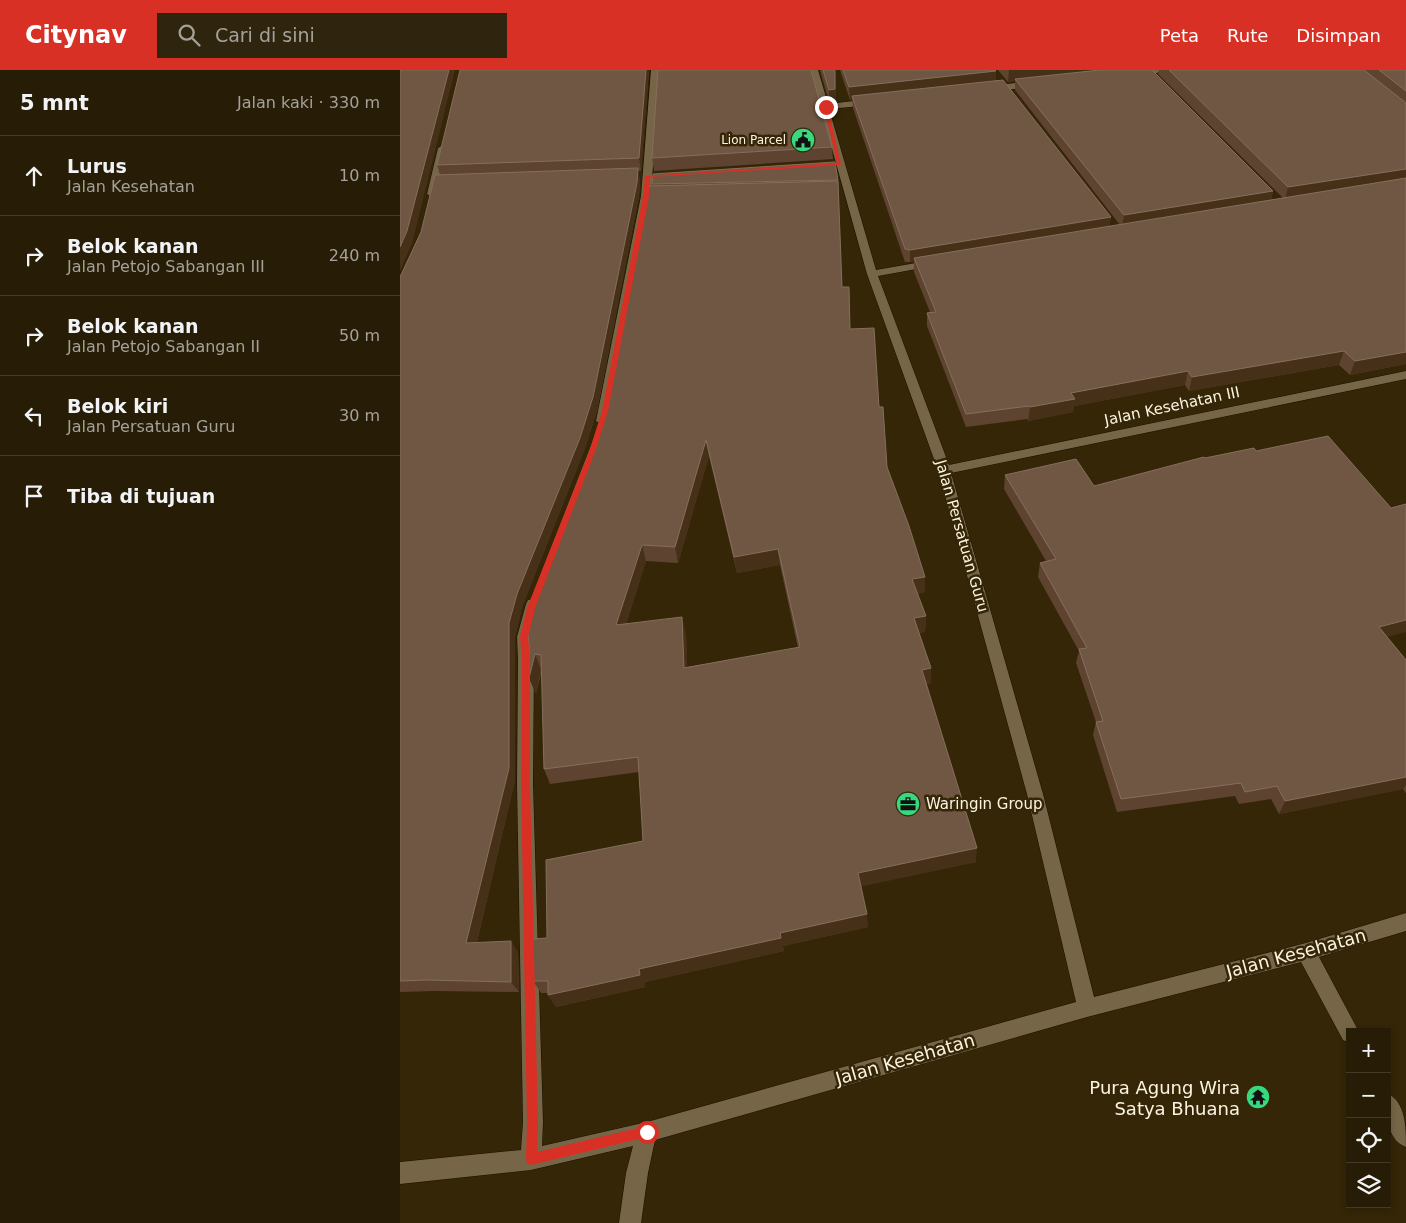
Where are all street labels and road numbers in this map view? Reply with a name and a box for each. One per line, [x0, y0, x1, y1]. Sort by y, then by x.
street label: Jalan Kesehatan III [1102, 383, 1241, 429]
street label: Jalan Persatuan Guru [931, 457, 992, 614]
street label: Jalan Kesehatan [1223, 924, 1368, 982]
street label: Jalan Kesehatan [832, 1029, 977, 1089]

